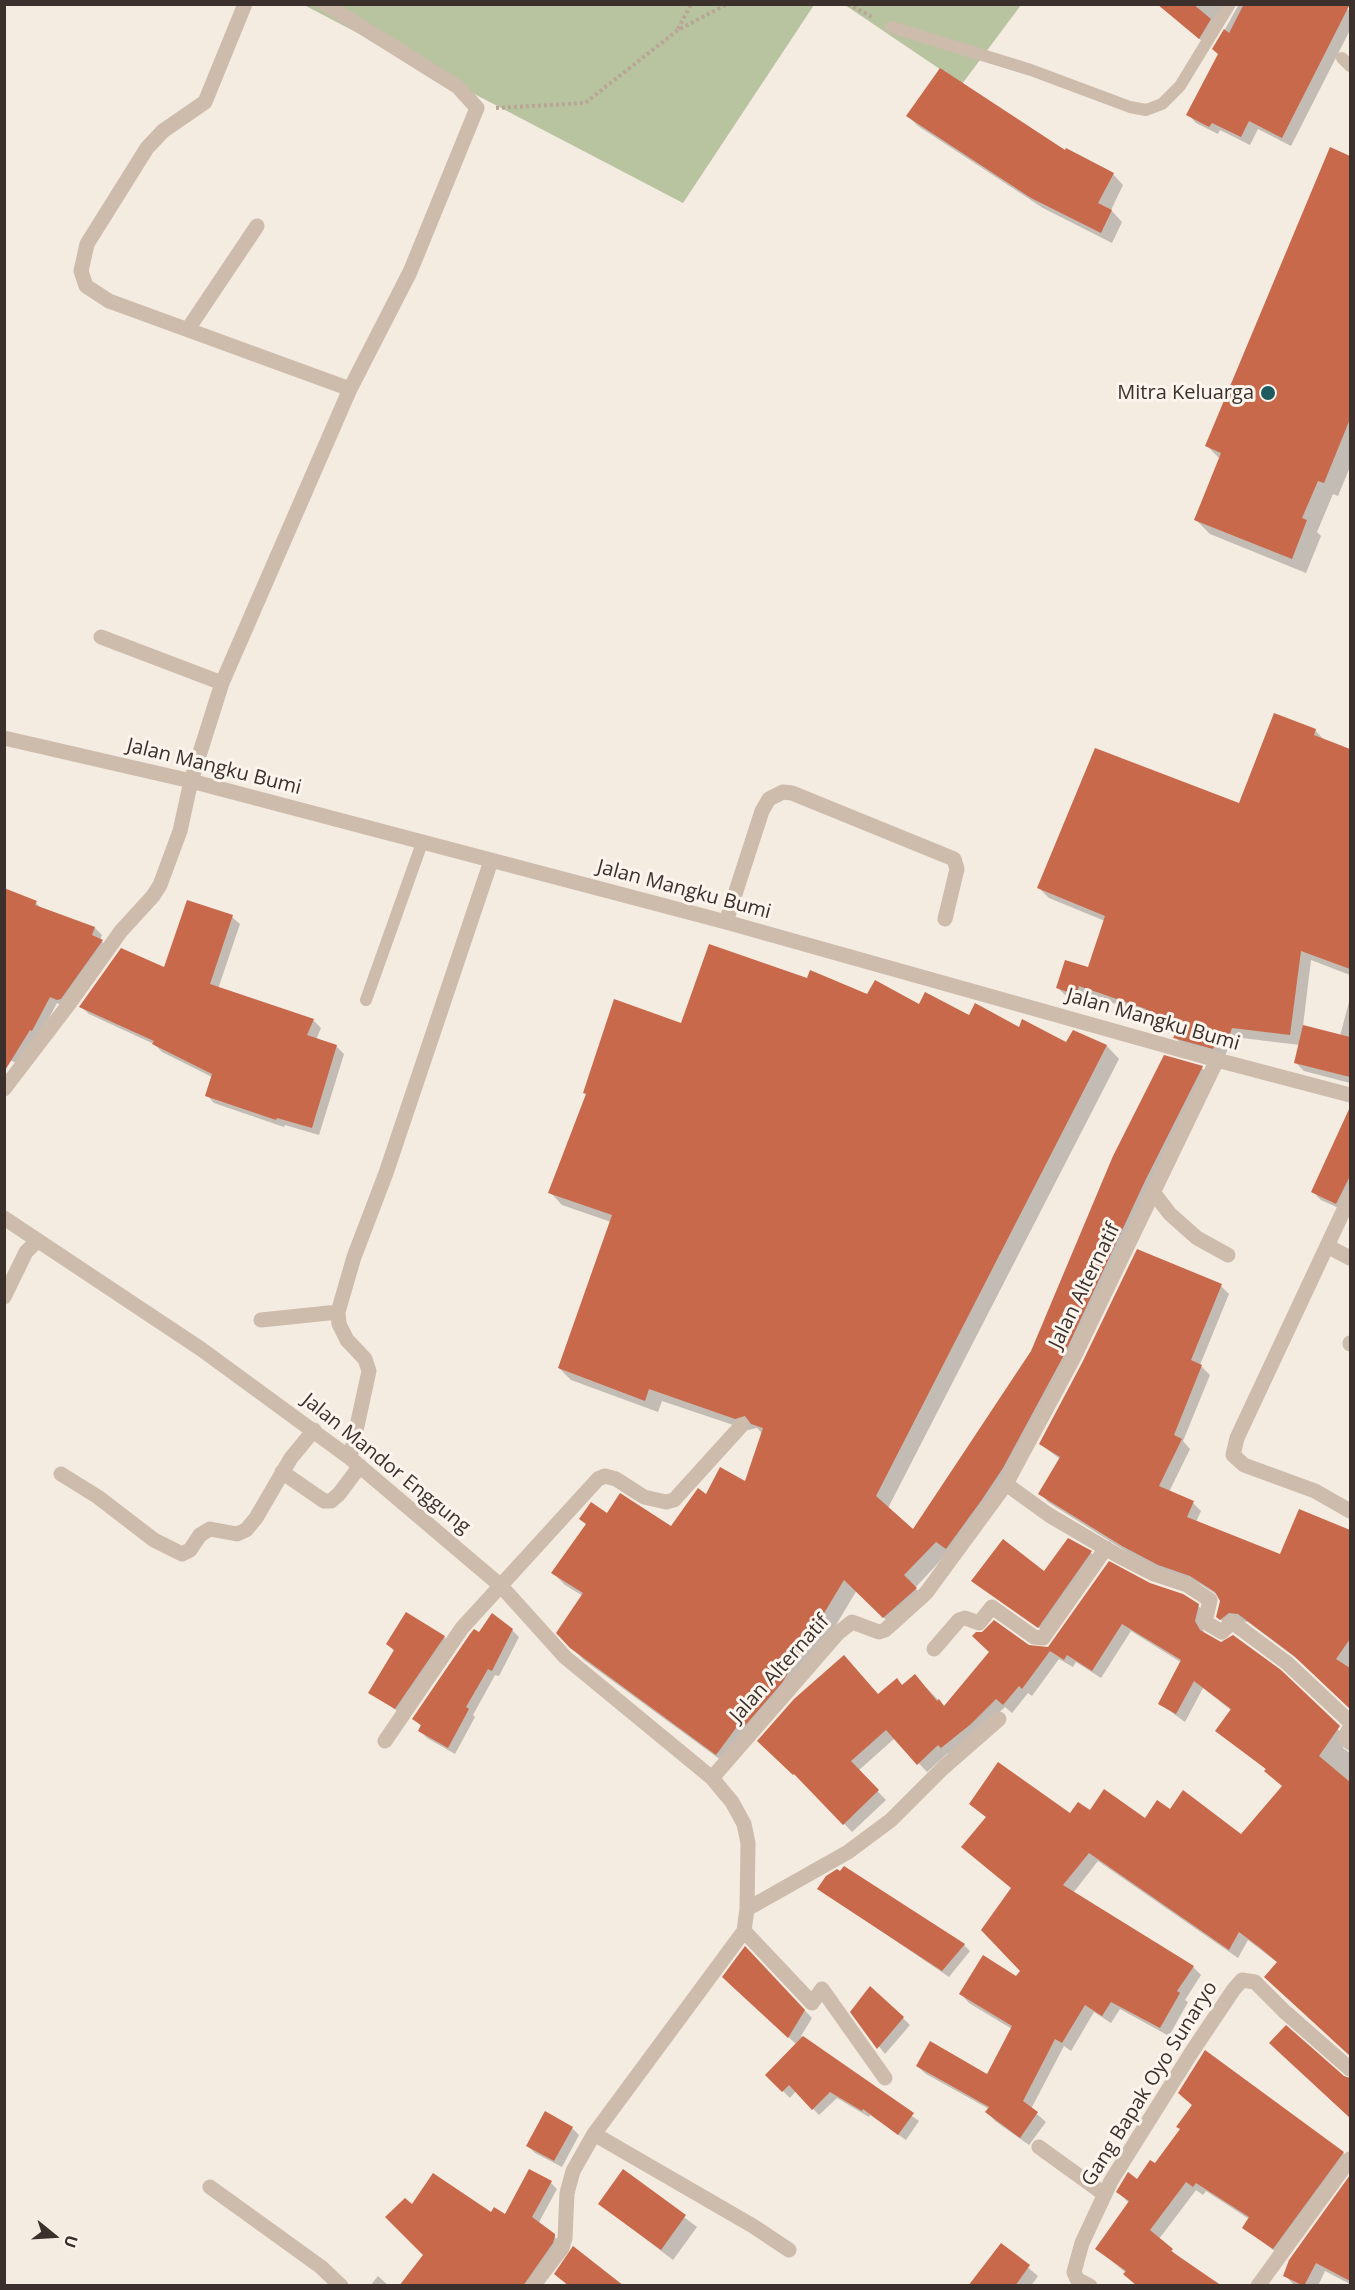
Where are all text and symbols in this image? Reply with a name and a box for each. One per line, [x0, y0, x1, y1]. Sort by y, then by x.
place label: Mitra Keluarga [1117, 381, 1254, 405]
marker: Mitra Keluarga [1259, 384, 1277, 402]
street label: Jalan Mangku Bumi [124, 734, 304, 800]
street label: Jalan Mangku Bumi [594, 855, 774, 925]
street label: Jalan Mangku Bumi [1064, 984, 1242, 1056]
street label: Jalan Alternatif [1044, 1219, 1126, 1353]
street label: Jalan Mandor Enggung [297, 1389, 475, 1539]
street label: Jalan Alternatif [725, 1610, 835, 1728]
street label: Gang Bapak Oyo Sunaryo [1077, 1977, 1223, 2191]
north arrow [24, 2206, 84, 2266]
text: U [59, 2232, 83, 2251]

